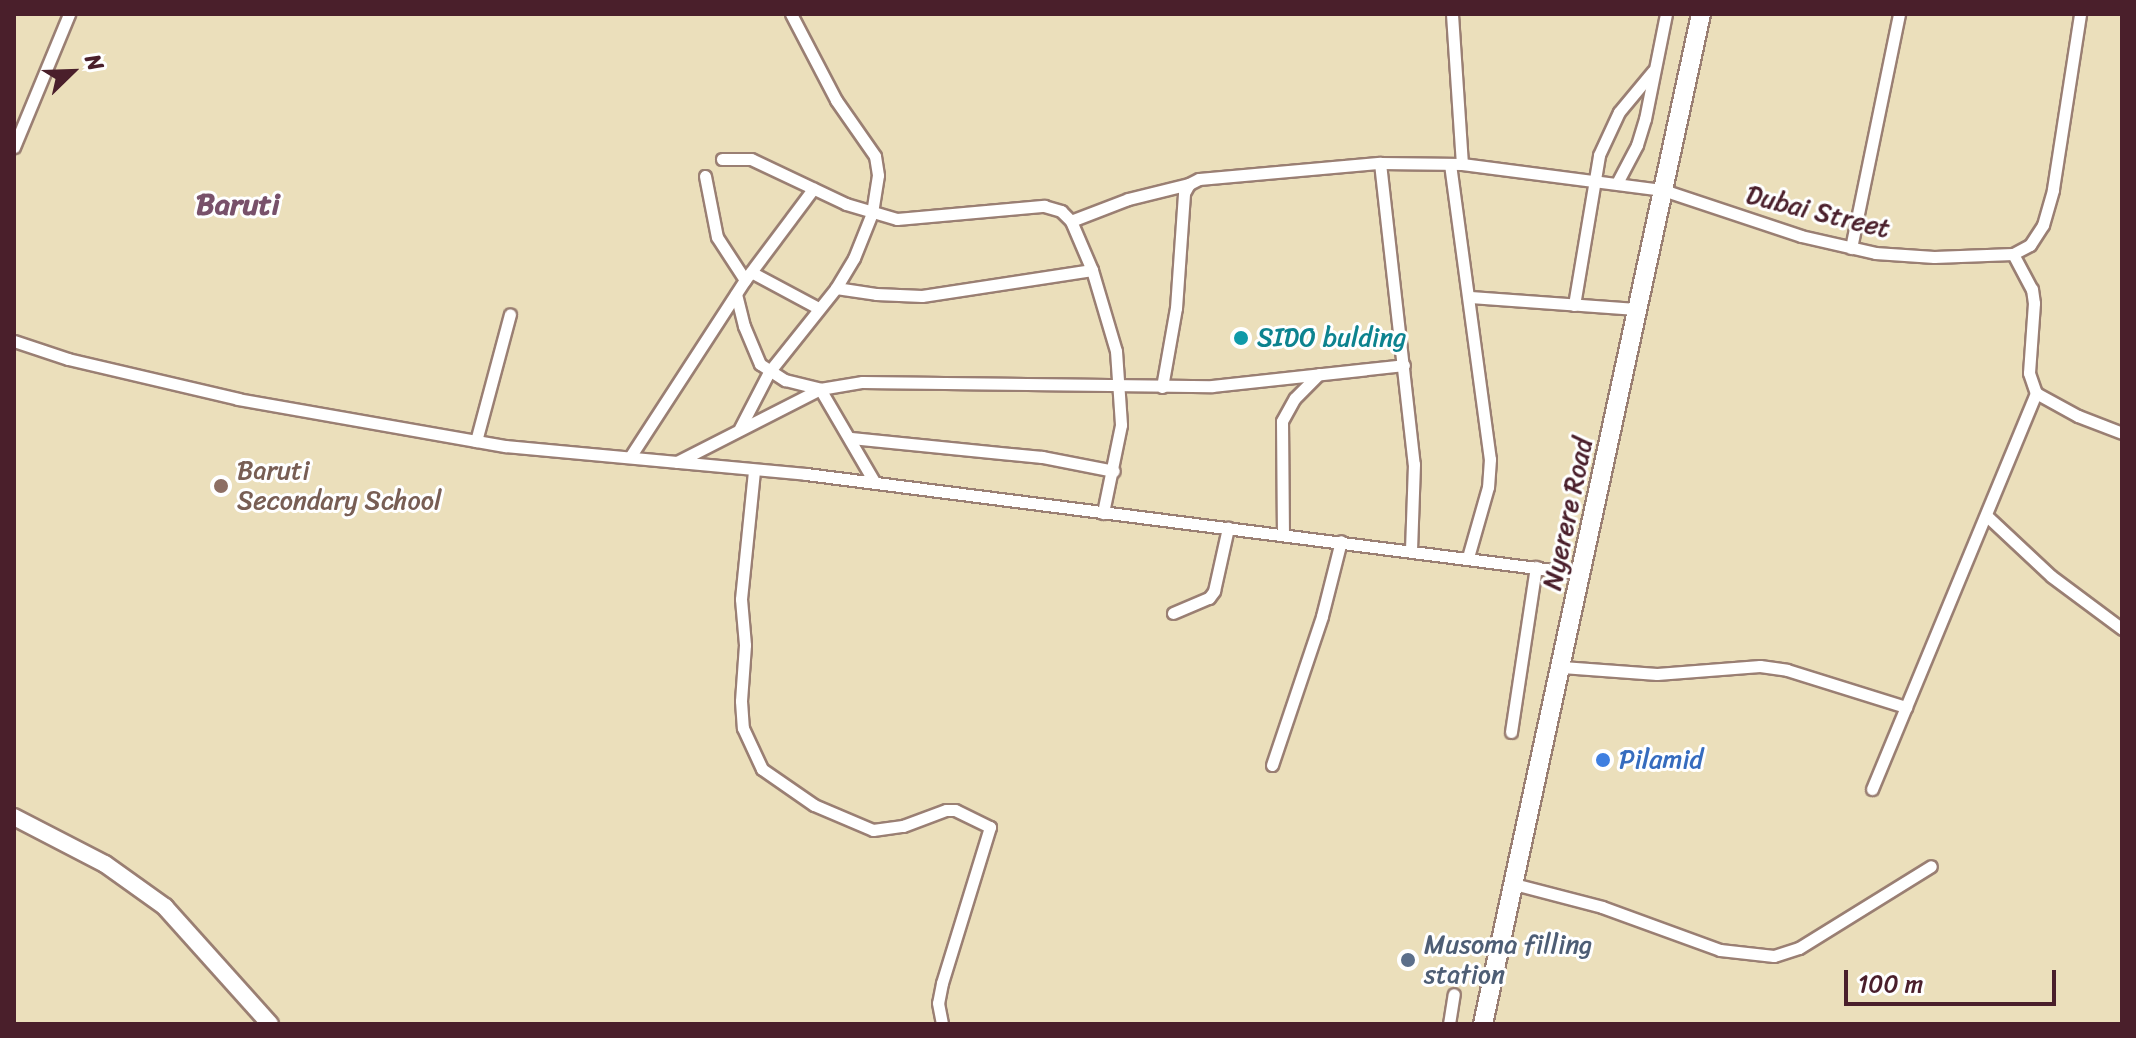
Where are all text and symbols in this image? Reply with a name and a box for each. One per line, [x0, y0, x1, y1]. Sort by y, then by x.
north arrow [32, 32, 112, 112]
text: N [74, 48, 115, 77]
street label: Dubai Street [1743, 179, 1893, 245]
district label: Baruti [196, 186, 280, 222]
place label: SIDO bulding [1257, 322, 1406, 354]
marker: SIDO bulding [1232, 329, 1250, 347]
street label: Nyerere Road [1537, 435, 1599, 593]
place label: Baruti Secondary School [237, 455, 441, 516]
marker: Baruti Secondary School [212, 477, 230, 495]
place label: Pilamid [1619, 744, 1703, 776]
marker: Pilamid [1594, 751, 1612, 769]
place label: Musoma filling station [1424, 929, 1593, 990]
marker: Musoma filling station [1399, 951, 1417, 969]
scale bar [1848, 954, 2060, 1004]
text: 100 m [1858, 963, 1923, 1005]

